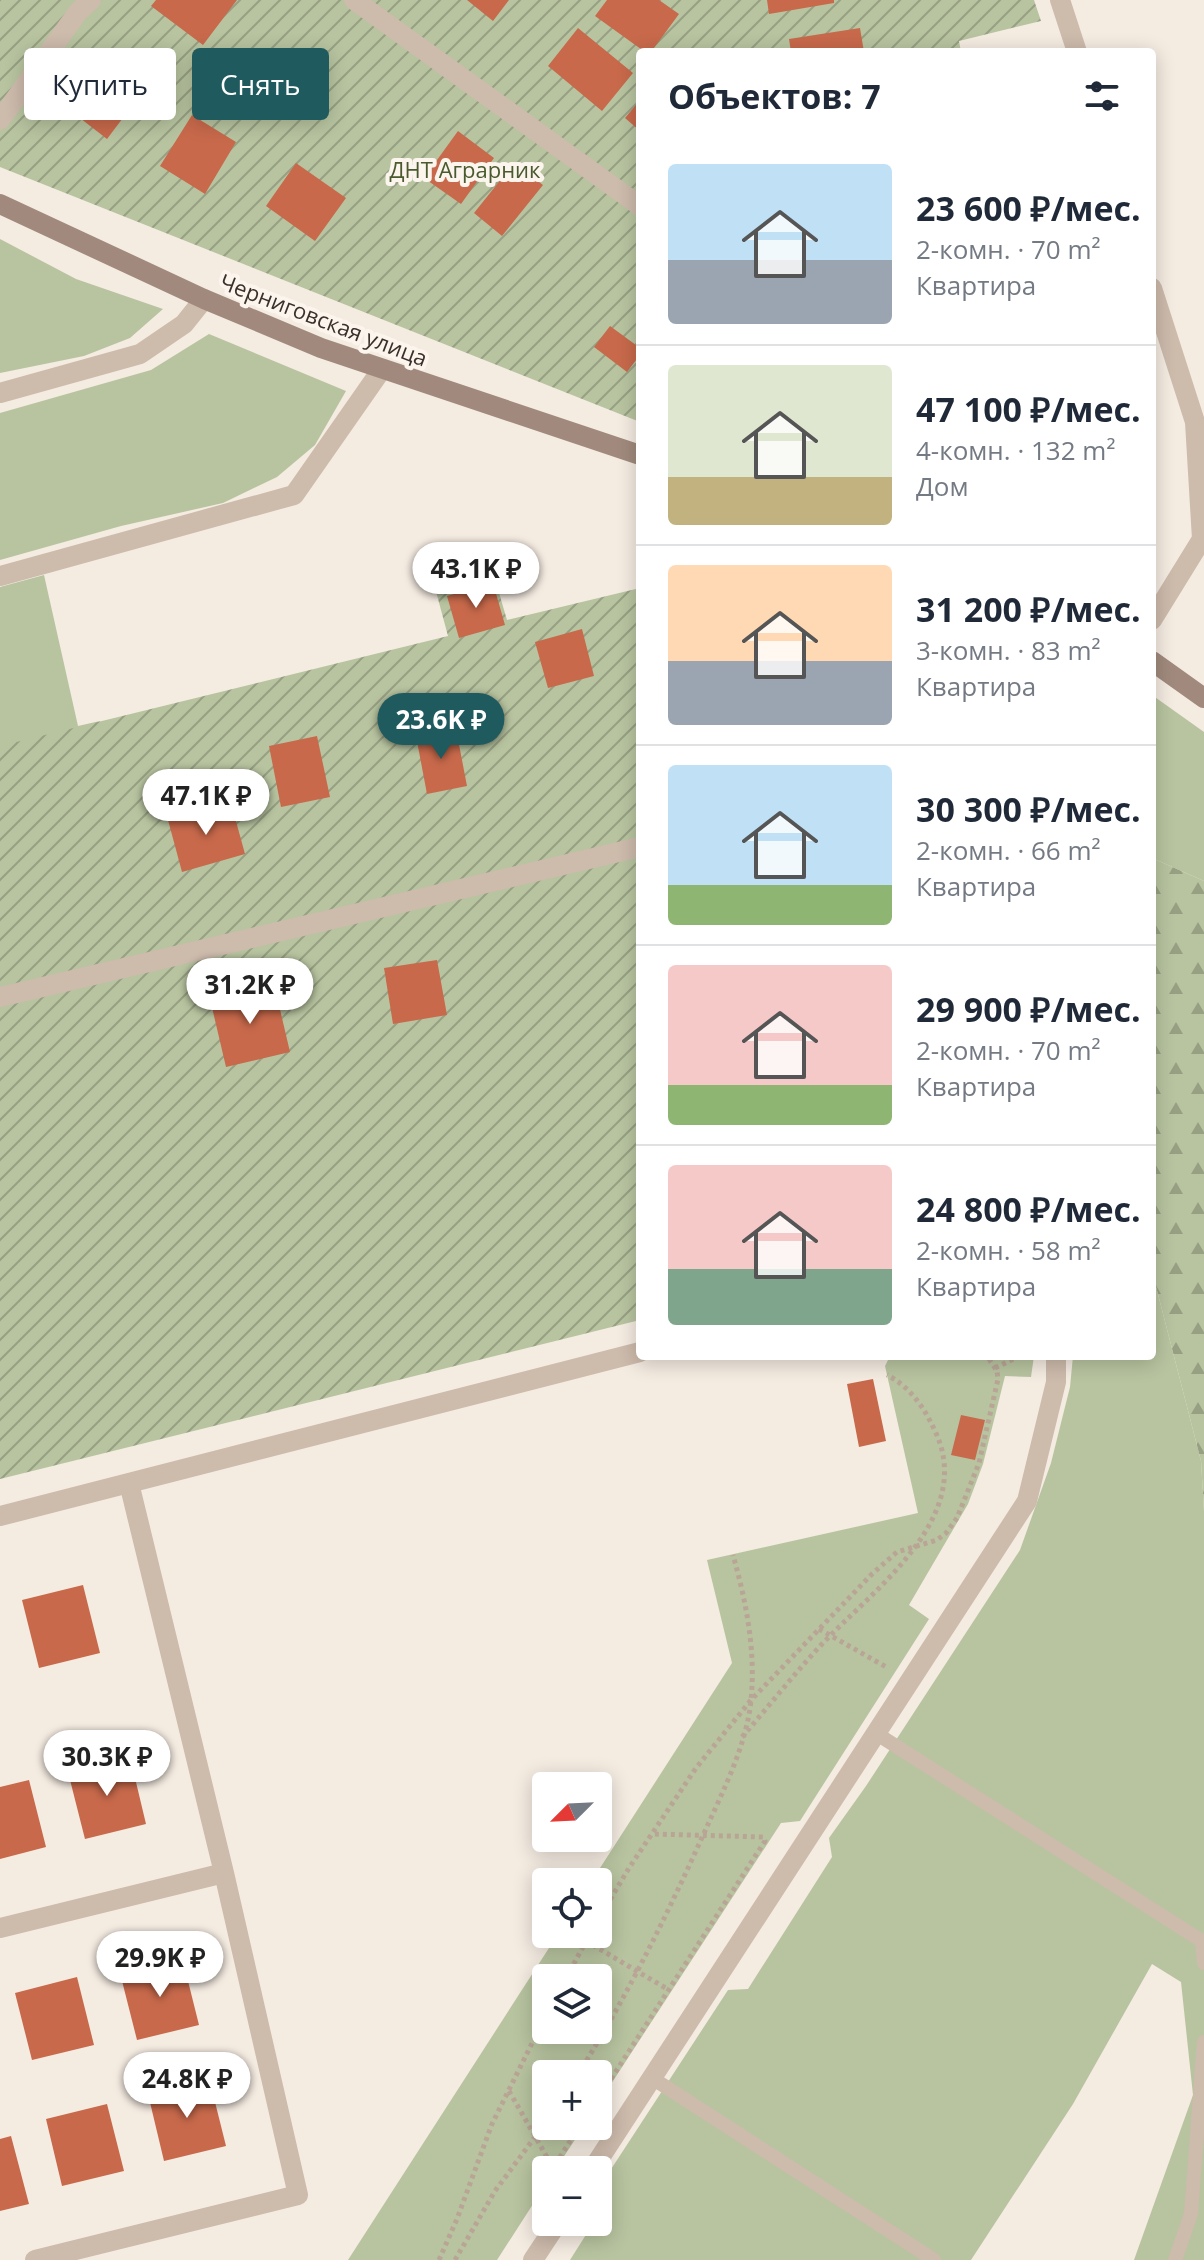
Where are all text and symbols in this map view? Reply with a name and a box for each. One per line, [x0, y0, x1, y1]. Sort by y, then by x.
chip: Купить [24, 48, 176, 120]
chip: Снять [192, 48, 329, 120]
text: Объектов: 7 [668, 73, 881, 119]
icon: filters [1080, 74, 1124, 118]
park label: ДНТ Аграрник [390, 154, 541, 184]
text: 23 600 ₽/мес. [916, 185, 1141, 231]
icon: home [732, 196, 828, 292]
text: 2-комн. · 70 m² [916, 231, 1101, 267]
street label: Черниговская улица [216, 266, 432, 372]
text: Квартира [916, 267, 1036, 303]
text: 47 100 ₽/мес. [916, 386, 1141, 432]
icon: home [732, 397, 828, 493]
text: 4-комн. · 132 m² [916, 432, 1115, 468]
text: Дом [916, 468, 969, 504]
pin: 43.1K ₽ [402, 542, 550, 610]
text: 43.1K ₽ [430, 550, 522, 586]
text: 31 200 ₽/мес. [916, 586, 1141, 632]
icon: home [732, 597, 828, 693]
text: 3-комн. · 83 m² [916, 632, 1101, 668]
text: Квартира [916, 668, 1036, 704]
pin: 23.6K ₽ [367, 693, 515, 761]
text: 23.6K ₽ [395, 701, 487, 737]
pin: 47.1K ₽ [132, 769, 280, 837]
text: 47.1K ₽ [160, 777, 252, 813]
text: 30 300 ₽/мес. [916, 786, 1141, 832]
icon: home [732, 797, 828, 893]
text: 2-комн. · 66 m² [916, 832, 1101, 868]
text: Квартира [916, 868, 1036, 904]
pin: 31.2K ₽ [176, 958, 324, 1026]
text: 31.2K ₽ [204, 966, 296, 1002]
text: 29 900 ₽/мес. [916, 986, 1141, 1032]
icon: home [732, 997, 828, 1093]
text: 2-комн. · 70 m² [916, 1032, 1101, 1068]
text: Квартира [916, 1068, 1036, 1104]
text: 24 800 ₽/мес. [916, 1186, 1141, 1232]
icon: home [732, 1197, 828, 1293]
text: 2-комн. · 58 m² [916, 1232, 1101, 1268]
text: Квартира [916, 1268, 1036, 1304]
pin: 30.3K ₽ [33, 1730, 181, 1798]
text: 30.3K ₽ [61, 1738, 153, 1774]
north arrow [532, 1772, 612, 1852]
map controls [532, 1772, 612, 2236]
button: locate [532, 1868, 612, 1948]
pin: 29.9K ₽ [86, 1931, 234, 1999]
text: 29.9K ₽ [114, 1939, 206, 1975]
button: layers [532, 1964, 612, 2044]
pin: 24.8K ₽ [113, 2052, 261, 2120]
text: 24.8K ₽ [141, 2060, 233, 2096]
button: + [532, 2060, 612, 2140]
button: − [532, 2156, 612, 2236]

